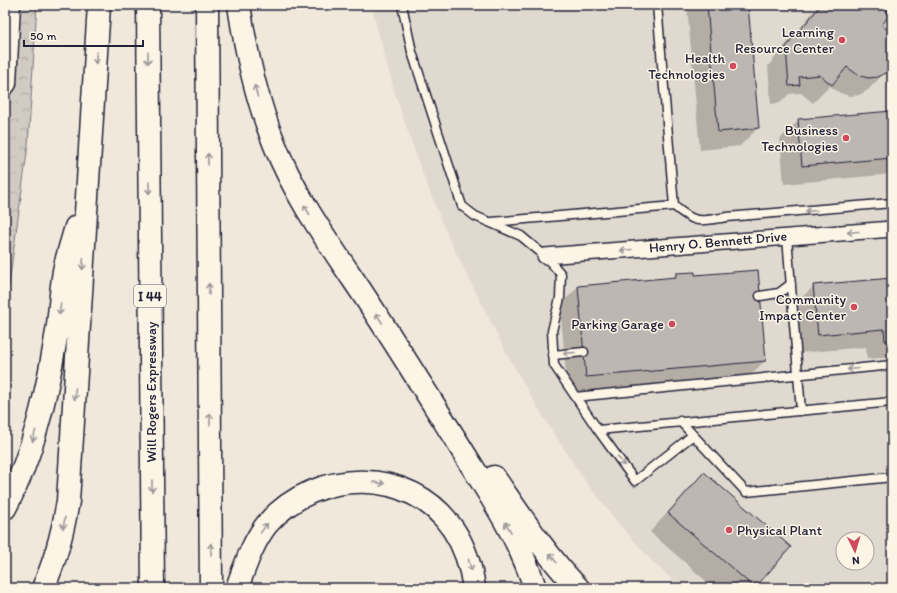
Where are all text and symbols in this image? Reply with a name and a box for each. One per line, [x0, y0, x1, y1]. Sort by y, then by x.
scale bar [24, 22, 143, 48]
place label: Learning Resource Center [735, 24, 835, 57]
text: 50 m [30, 29, 56, 43]
marker: Learning Resource Center [837, 35, 847, 45]
place label: Health Technologies [648, 50, 726, 83]
one-way arrow [92, 51, 100, 64]
one-way arrow [144, 51, 152, 64]
marker: Health Technologies [728, 61, 738, 71]
one-way arrow [251, 85, 259, 98]
place label: Business Technologies [761, 122, 838, 155]
marker: Business Technologies [841, 133, 851, 143]
one-way arrow [204, 153, 212, 166]
one-way arrow [145, 181, 153, 194]
one-way arrow [303, 204, 311, 216]
one-way arrow [805, 207, 818, 214]
street label: Henry O. Bennett Drive [648, 227, 788, 257]
one-way arrow [847, 228, 860, 235]
one-way arrow [620, 246, 633, 253]
one-way arrow [80, 257, 87, 270]
one-way arrow [205, 283, 213, 296]
road number: I 44 [134, 285, 166, 307]
place label: Community Impact Center [759, 291, 846, 324]
one-way arrow [56, 302, 63, 315]
marker: Community Impact Center [849, 302, 859, 312]
one-way arrow [375, 313, 383, 324]
place label: Parking Garage [571, 316, 664, 333]
marker: Parking Garage [667, 319, 677, 329]
street label: Will Rogers Expressway [143, 321, 160, 462]
one-way arrow [563, 350, 576, 357]
one-way arrow [847, 365, 860, 372]
one-way arrow [72, 387, 79, 400]
one-way arrow [206, 413, 214, 426]
one-way arrow [30, 430, 37, 443]
one-way arrow [617, 456, 625, 467]
one-way arrow [148, 479, 156, 492]
one-way arrow [372, 479, 385, 487]
one-way arrow [60, 516, 68, 529]
one-way arrow [503, 521, 511, 533]
place label: Physical Plant [737, 522, 822, 539]
one-way arrow [260, 523, 268, 534]
marker: Physical Plant [724, 525, 734, 535]
north arrow [835, 531, 875, 571]
one-way arrow [207, 543, 215, 556]
one-way arrow [548, 553, 557, 564]
text: N [852, 554, 860, 567]
one-way arrow [466, 559, 474, 572]

